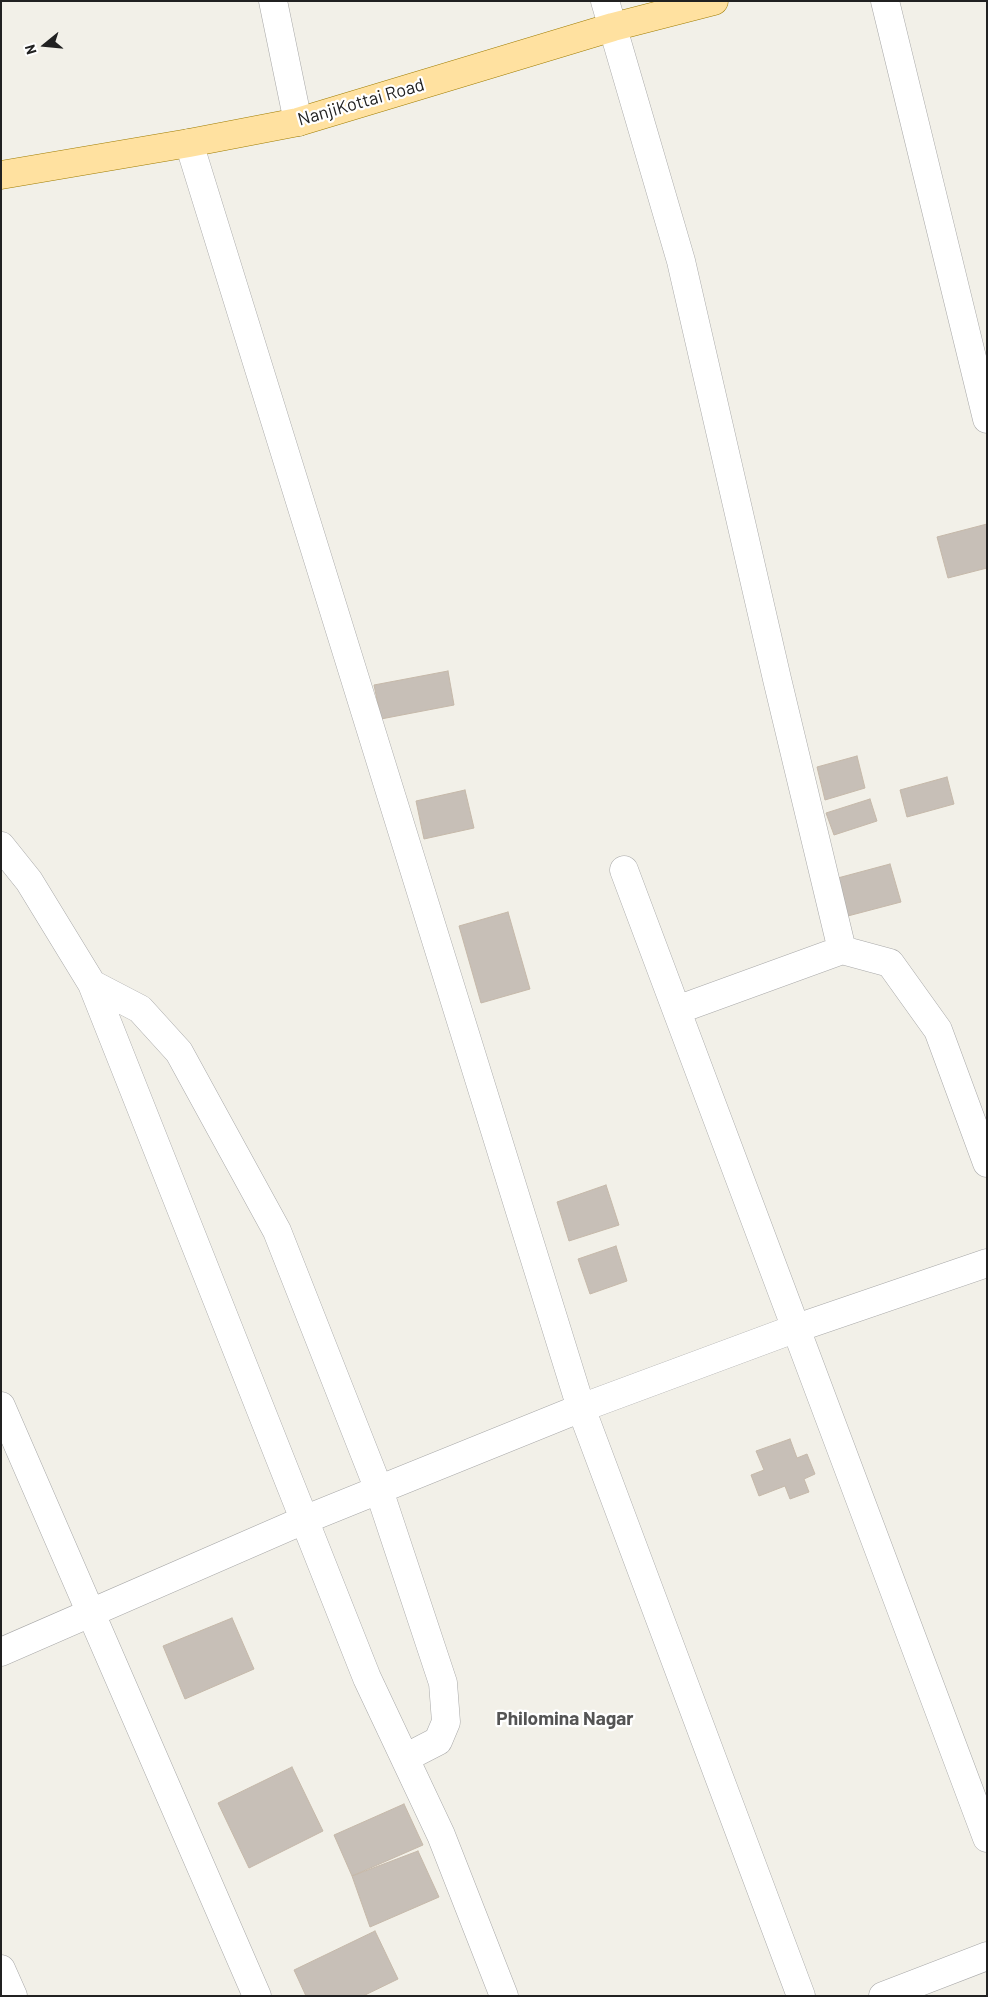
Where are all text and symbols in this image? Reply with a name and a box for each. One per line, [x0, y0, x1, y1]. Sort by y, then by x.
north arrow [20, 20, 70, 70]
text: N [21, 43, 40, 56]
street label: NanjiKottai Road [295, 74, 427, 130]
district label: Philomina Nagar [496, 1708, 634, 1730]

